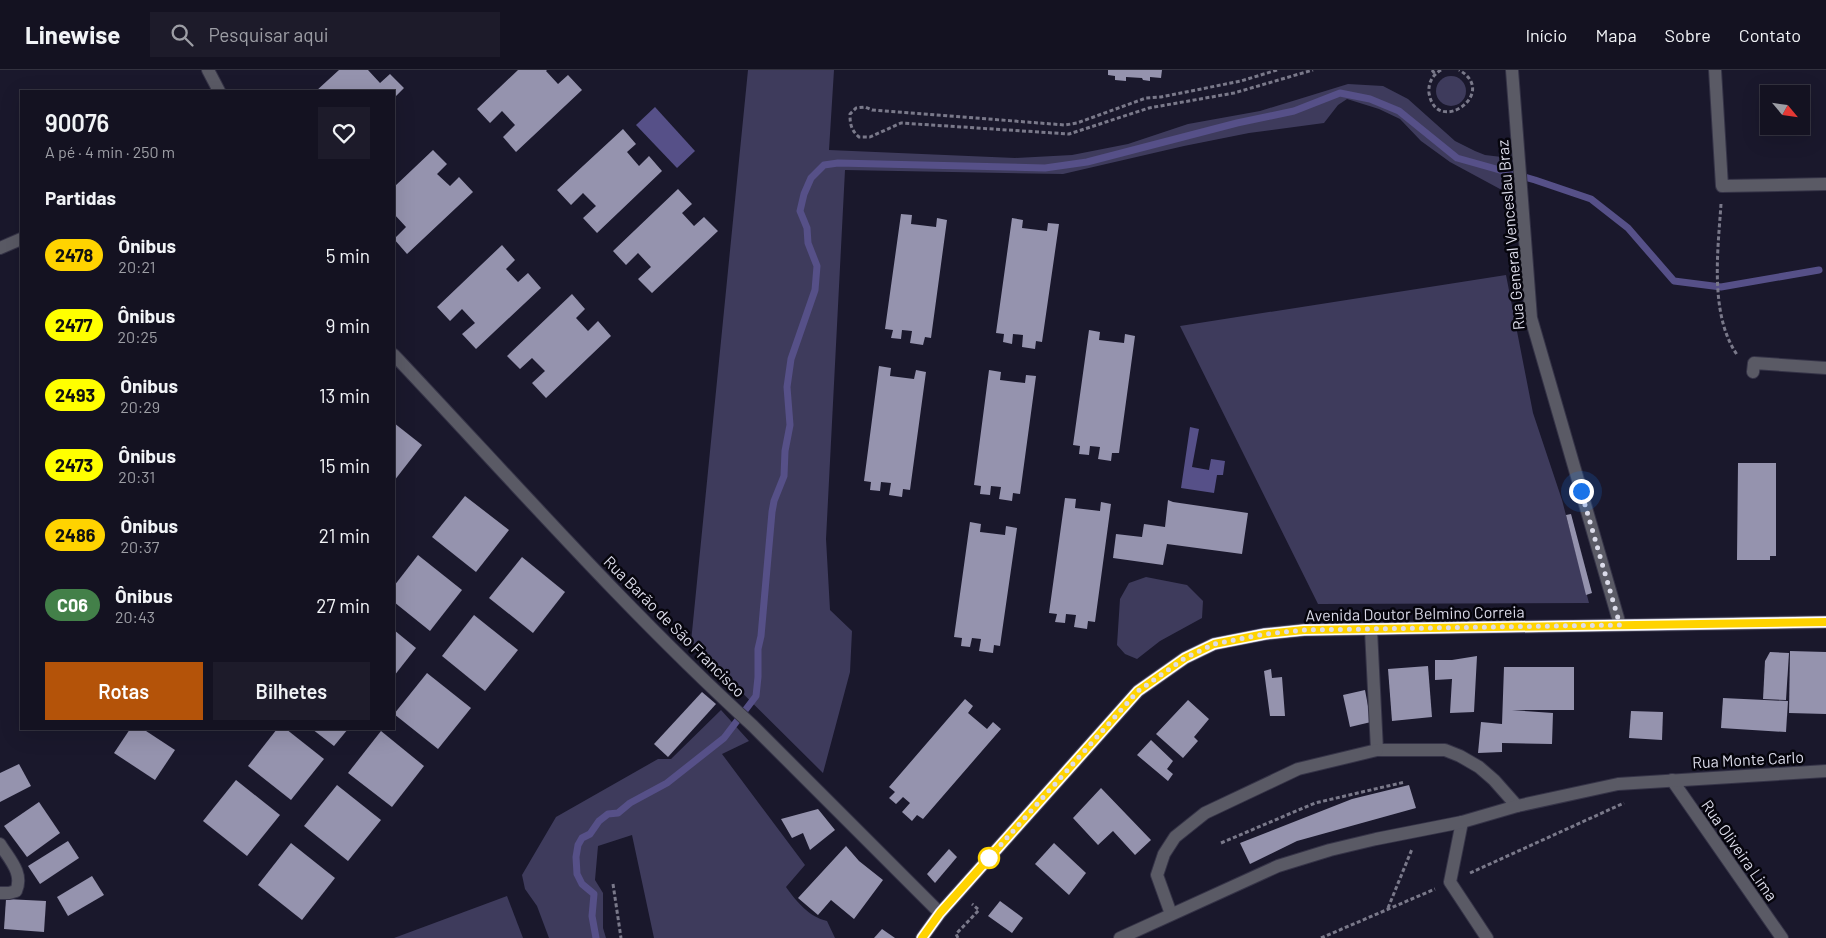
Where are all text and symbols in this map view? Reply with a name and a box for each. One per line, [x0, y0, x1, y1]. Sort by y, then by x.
search box [150, 12, 500, 57]
text: Linewise [25, 20, 120, 49]
icon: search [168, 21, 196, 49]
text: Pesquisar aqui [208, 23, 329, 46]
text: Início [1525, 24, 1567, 46]
text: Mapa [1595, 24, 1637, 46]
text: Sobre [1665, 24, 1711, 46]
text: Contato [1739, 24, 1801, 46]
north arrow [1760, 85, 1810, 135]
map controls [1760, 85, 1810, 135]
button: heart [318, 107, 370, 159]
text: 90076 [45, 108, 109, 137]
street label: Rua General Venceslau Braz [1492, 139, 1528, 331]
text: A pé · 4 min · 250 m [45, 142, 175, 161]
text: Partidas [45, 186, 116, 209]
text: Ônibus [118, 234, 176, 257]
text: 2478 [55, 244, 93, 266]
text: 5 min [326, 244, 370, 267]
text: 20:21 [118, 257, 155, 276]
text: Ônibus [118, 304, 175, 327]
text: 2477 [55, 314, 93, 336]
text: 9 min [326, 314, 370, 337]
text: 20:25 [118, 327, 157, 346]
text: Ônibus [120, 374, 178, 397]
text: 2493 [55, 384, 95, 406]
text: 13 min [319, 384, 370, 407]
text: 20:29 [120, 397, 160, 416]
text: Ônibus [118, 444, 176, 467]
text: 2473 [55, 454, 93, 476]
text: 15 min [319, 454, 370, 477]
text: 20:31 [118, 467, 155, 486]
your location [1569, 479, 1594, 504]
text: Ônibus [120, 514, 178, 537]
text: 2486 [55, 524, 95, 546]
text: 21 min [319, 524, 370, 547]
text: 20:37 [120, 537, 159, 556]
street label: Rua Barão de São Francisco [600, 551, 750, 701]
text: Ônibus [115, 584, 173, 607]
text: C06 [57, 594, 88, 616]
text: 27 min [316, 594, 370, 617]
street label: Avenida Doutor Belmino Correia [1305, 602, 1525, 624]
text: 20:43 [115, 607, 155, 626]
button: Rotas [45, 662, 203, 720]
button: Bilhetes [213, 662, 370, 720]
street label: Rua Monte Carlo [1692, 747, 1804, 771]
street label: Rua Oliveira Lima [1698, 796, 1782, 904]
unlabelled marker [978, 847, 1000, 869]

